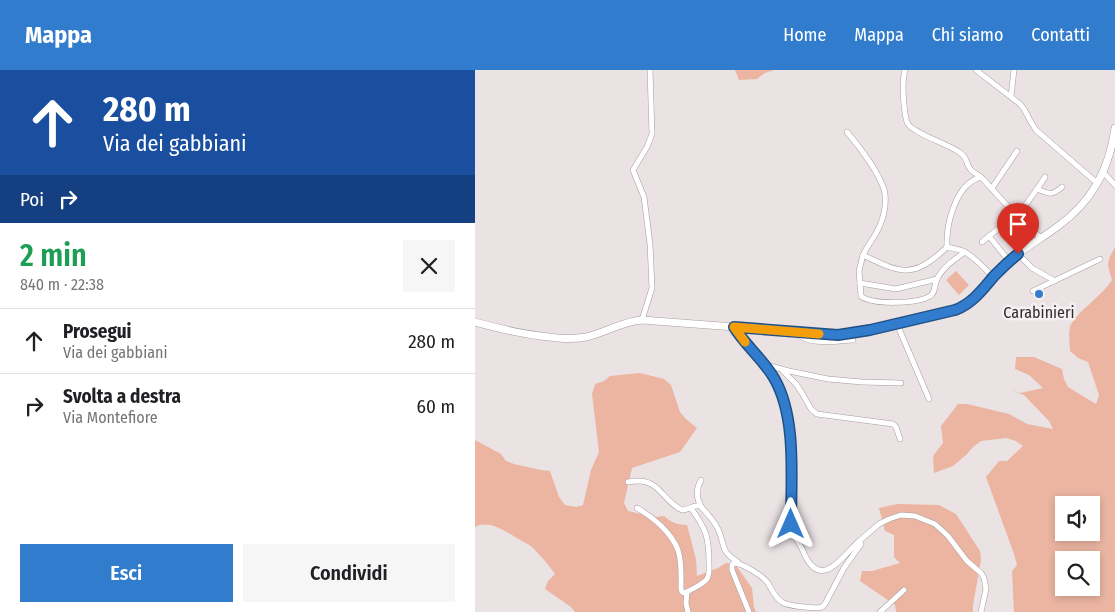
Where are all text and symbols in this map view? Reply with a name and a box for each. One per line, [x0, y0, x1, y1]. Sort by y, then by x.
text: Mappa [25, 21, 92, 49]
text: Home [783, 24, 826, 46]
text: Mappa [854, 24, 904, 46]
text: Chi siamo [932, 24, 1003, 46]
text: Contatti [1031, 24, 1090, 46]
text: 280 m [103, 88, 191, 130]
icon: ahead [20, 90, 85, 155]
text: Via dei gabbiani [103, 130, 247, 157]
icon: right [54, 185, 82, 213]
text: Poi [20, 188, 44, 211]
pin [997, 203, 1039, 254]
icon: arrive [1004, 210, 1032, 238]
text: 2 min [20, 238, 87, 274]
button: close [403, 240, 455, 292]
text: 840 m · 22:38 [20, 275, 104, 294]
marker: Carabinieri [1033, 288, 1045, 300]
place label: Carabinieri [1003, 303, 1075, 322]
text: Prosegui [63, 320, 132, 343]
icon: ahead [20, 327, 48, 355]
text: 280 m [408, 330, 455, 353]
text: Via dei gabbiani [63, 343, 167, 362]
text: Svolta a destra [63, 385, 181, 408]
icon: right [20, 392, 48, 420]
text: 60 m [417, 395, 455, 418]
text: Via Montefiore [63, 408, 158, 427]
map controls [1055, 496, 1100, 596]
button: sound [1055, 496, 1100, 541]
position arrow [764, 497, 816, 549]
button: Esci [20, 544, 233, 602]
button: Condividi [243, 544, 455, 602]
button: search [1055, 551, 1100, 596]

